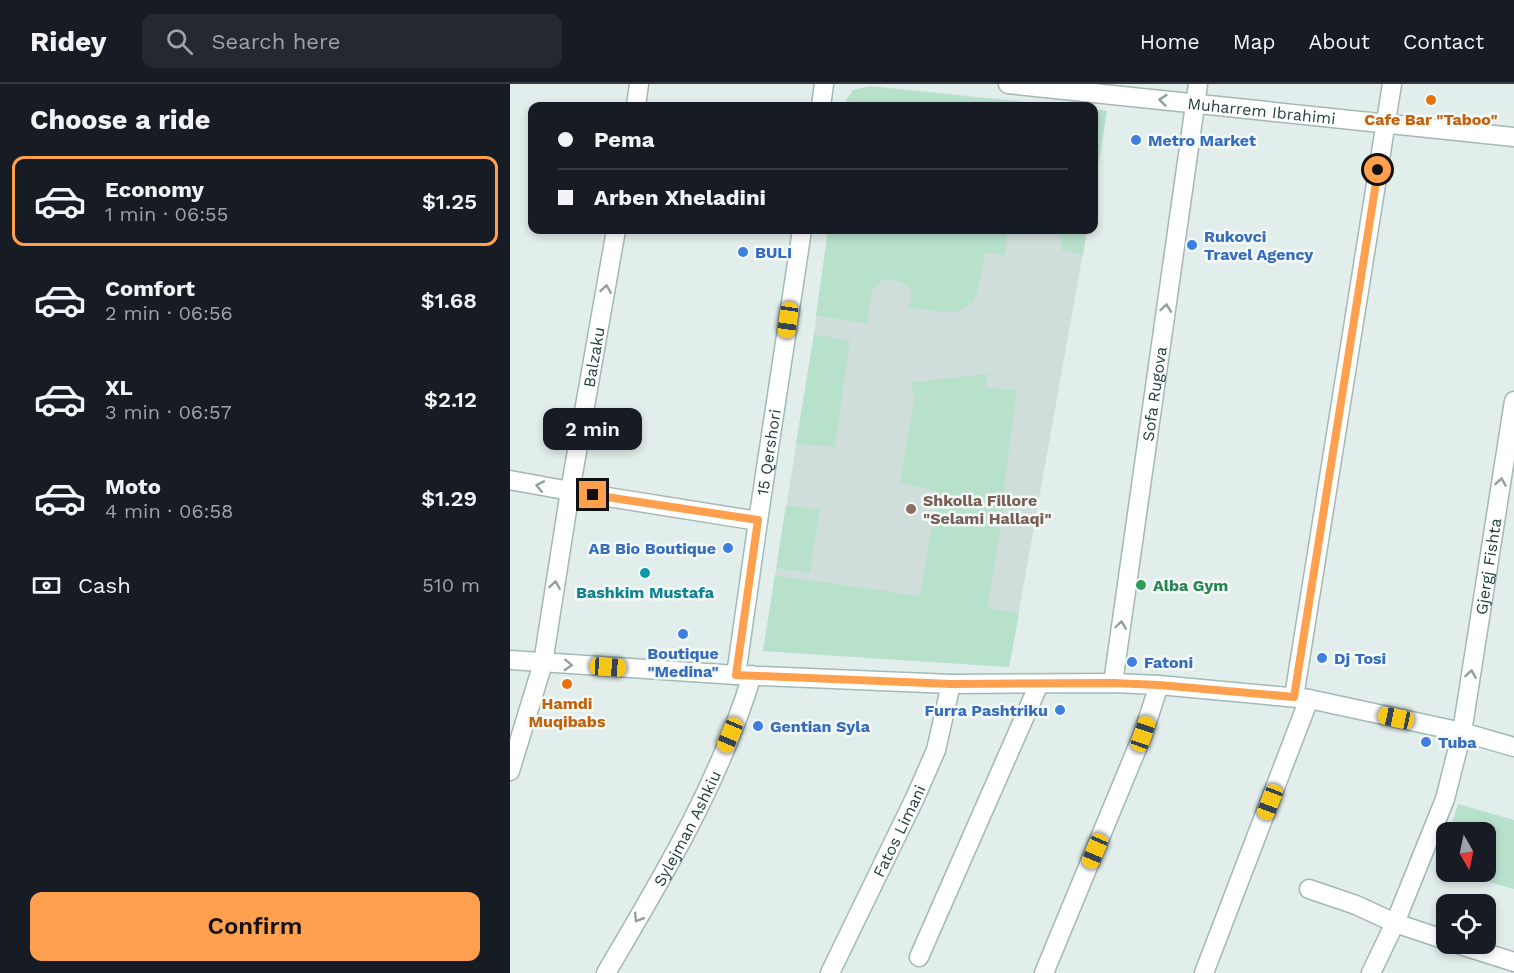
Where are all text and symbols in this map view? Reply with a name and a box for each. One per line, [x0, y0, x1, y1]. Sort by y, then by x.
search box [142, 14, 562, 68]
text: Ridey [30, 25, 106, 58]
icon: search [163, 25, 196, 58]
text: Search here [211, 29, 340, 54]
text: Home [1140, 29, 1200, 54]
text: Map [1233, 29, 1276, 54]
text: About [1309, 29, 1370, 54]
text: Contact [1403, 29, 1484, 54]
marker: Cafe Bar "Taboo" [1424, 93, 1438, 107]
street label: Muharrem Ibrahimi [1187, 94, 1337, 128]
one-way arrow [1159, 95, 1168, 107]
text: Choose a ride [30, 104, 210, 136]
place label: Cafe Bar "Taboo" [1364, 110, 1498, 129]
text: Pema [594, 127, 655, 152]
place label: Metro Market [1148, 131, 1256, 150]
marker: Metro Market [1129, 133, 1143, 147]
route start [1364, 156, 1391, 183]
icon: car [33, 174, 87, 228]
text: Economy [105, 177, 204, 202]
text: Arben Xheladini [594, 185, 766, 210]
text: $1.25 [422, 189, 477, 214]
text: 1 min · 06:55 [105, 202, 228, 226]
place label: Rukovci Travel Agency [1204, 227, 1314, 264]
marker: Rukovci Travel Agency [1185, 238, 1199, 252]
place label: BULI [755, 243, 792, 262]
marker: BULI [736, 245, 750, 259]
icon: car [33, 273, 87, 327]
text: Comfort [105, 276, 195, 301]
one-way arrow [599, 284, 612, 294]
text: $1.68 [421, 288, 477, 313]
text: 2 min · 06:56 [105, 301, 233, 325]
car [777, 301, 799, 339]
one-way arrow [1159, 303, 1171, 312]
street label: Balzaku [579, 326, 609, 389]
street label: Sofa Rugova [1138, 345, 1171, 443]
icon: car [33, 372, 87, 426]
text: XL [105, 375, 133, 400]
text: $2.12 [424, 387, 477, 412]
text: 3 min · 06:57 [105, 400, 232, 424]
callout: 2 min [544, 408, 642, 450]
street label: 15 Qershori [753, 408, 785, 497]
text: 2 min [565, 417, 620, 441]
icon: car [33, 471, 87, 525]
text: Moto [105, 474, 161, 499]
one-way arrow [1495, 477, 1507, 486]
one-way arrow [535, 480, 545, 493]
route end [579, 481, 606, 508]
text: $1.29 [421, 486, 477, 511]
place label: Shkolla Fillore "Selami Hallaqi" [923, 491, 1052, 528]
text: 4 min · 06:58 [105, 499, 233, 523]
marker: Shkolla Fillore "Selami Hallaqi" [904, 502, 918, 516]
street label: Gjergj Fishta [1472, 517, 1505, 616]
place label: AB Bio Boutique [589, 539, 716, 558]
marker: AB Bio Boutique [721, 541, 735, 555]
marker: Bashkim Mustafa [638, 566, 652, 580]
icon: cash [30, 569, 63, 602]
text: Cash [78, 573, 131, 598]
text: 510 m [422, 573, 480, 597]
place label: Alba Gym [1153, 576, 1228, 595]
marker: Alba Gym [1134, 578, 1148, 592]
one-way arrow [549, 580, 561, 589]
place label: Bashkim Mustafa [576, 583, 715, 602]
one-way arrow [1114, 621, 1126, 630]
marker: Boutique "Medina" [676, 627, 690, 641]
place label: Boutique "Medina" [647, 644, 719, 681]
place label: Dj Tosi [1334, 649, 1386, 668]
marker: Dj Tosi [1315, 651, 1329, 665]
place label: Fatoni [1144, 653, 1193, 672]
marker: Fatoni [1125, 655, 1139, 669]
car [589, 657, 627, 677]
one-way arrow [564, 658, 573, 671]
one-way arrow [1464, 670, 1477, 680]
marker: Hamdi Muqibabs [560, 677, 574, 691]
place label: Hamdi Muqibabs [529, 694, 606, 731]
place label: Furra Pashtriku [925, 701, 1048, 720]
marker: Furra Pashtriku [1053, 703, 1067, 717]
car [1377, 705, 1415, 731]
car [1129, 714, 1157, 754]
car [715, 715, 745, 755]
place label: Gentian Syla [770, 717, 871, 736]
marker: Gentian Syla [751, 719, 765, 733]
place label: Tuba [1438, 733, 1477, 752]
marker: Tuba [1419, 735, 1433, 749]
street label: Sylejman Ashkiu [650, 768, 725, 890]
street label: Fatos Limani [869, 782, 930, 880]
car [1255, 782, 1285, 822]
north arrow [1436, 822, 1496, 882]
map controls [1436, 822, 1496, 954]
car [1080, 831, 1110, 871]
button: Confirm [30, 892, 480, 961]
button: locate [1436, 894, 1496, 954]
one-way arrow [634, 912, 646, 922]

